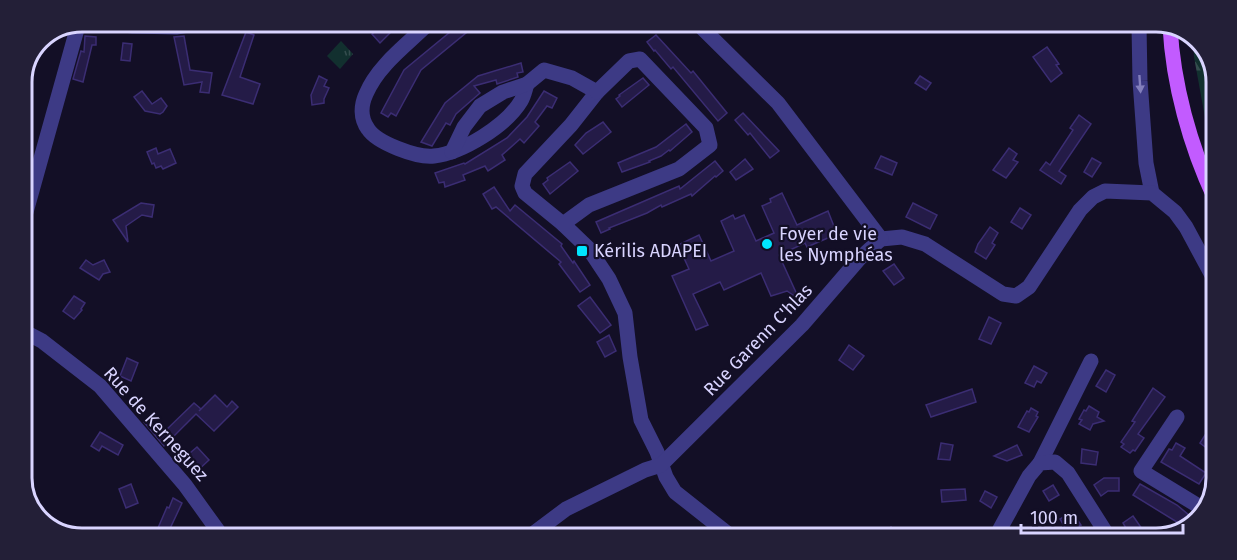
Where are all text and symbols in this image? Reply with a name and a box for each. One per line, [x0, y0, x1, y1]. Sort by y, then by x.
one-way arrow [1136, 75, 1145, 94]
place label: Foyer de vie les Nymphéas [779, 223, 893, 266]
marker: Foyer de vie les Nymphéas [760, 237, 774, 251]
place label: Kérilis ADAPEI [594, 240, 707, 262]
marker: Kérilis ADAPEI [575, 244, 589, 258]
street label: Rue Garenn C'hlas [699, 280, 817, 400]
street label: Rue de Kerneguez [99, 362, 213, 486]
scale bar [1021, 497, 1183, 535]
text: 100 m [1030, 507, 1078, 529]

